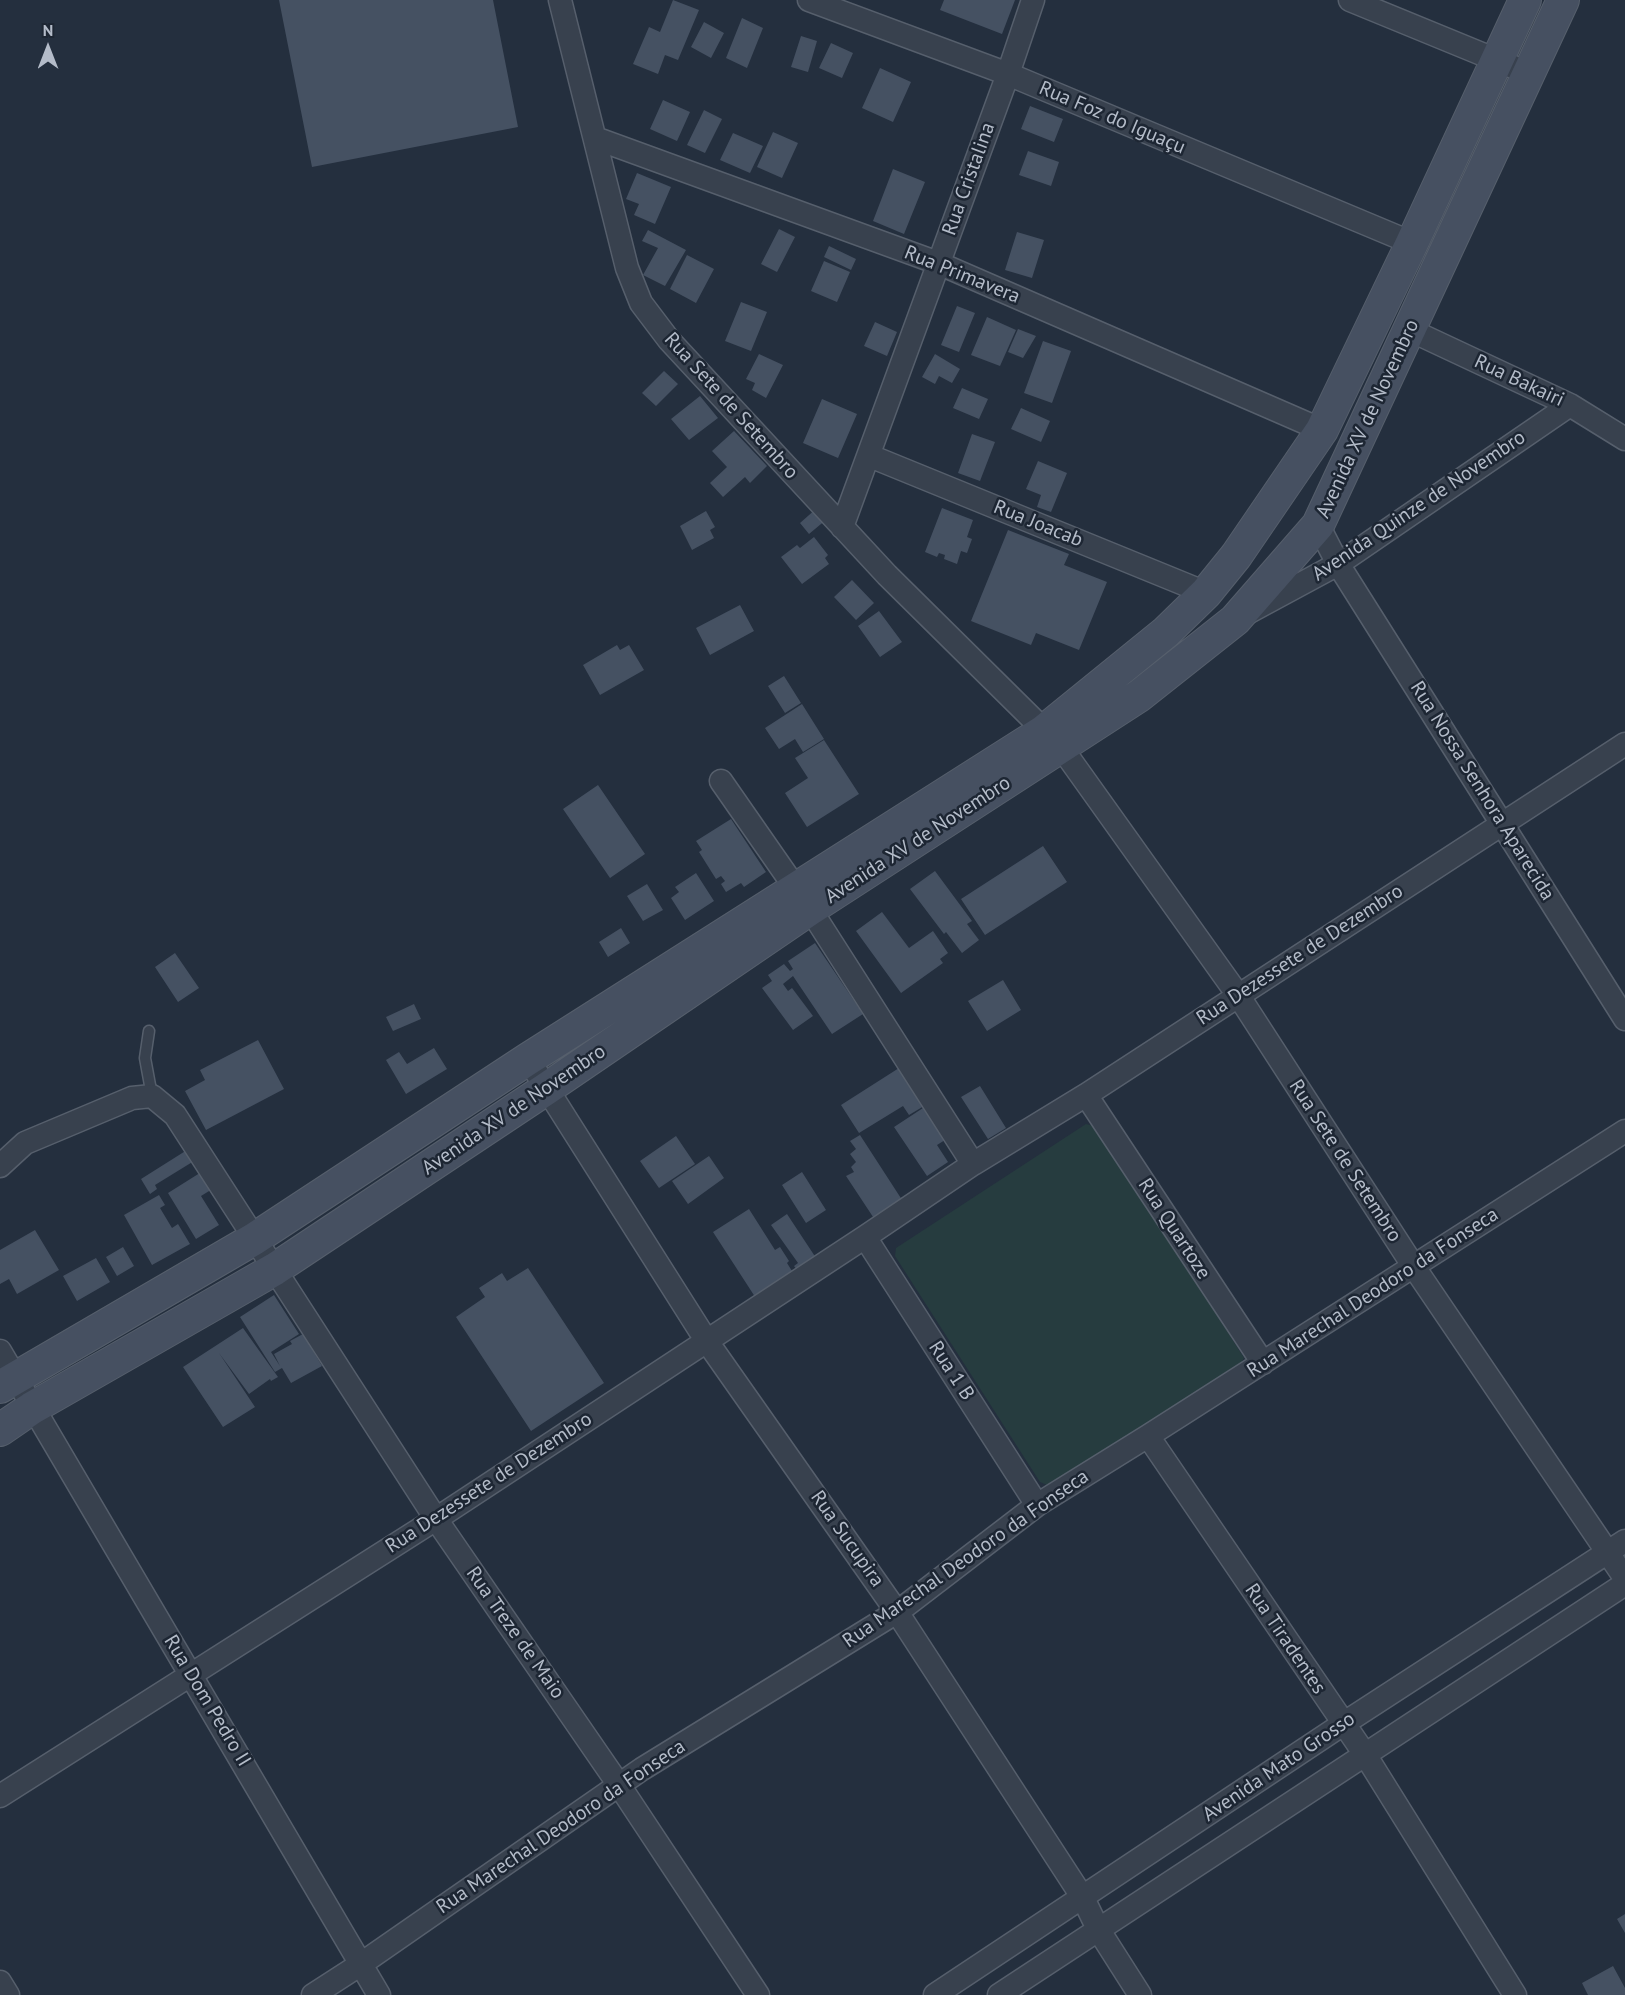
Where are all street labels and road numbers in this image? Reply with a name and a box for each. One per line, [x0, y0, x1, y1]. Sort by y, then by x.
street label: Rua Foz do Iguaçu [1035, 76, 1189, 160]
street label: Rua Cristalina [938, 119, 1000, 239]
street label: Rua Primavera [901, 241, 1023, 309]
street label: Avenida XV de Novembro [1311, 316, 1425, 522]
street label: Rua Sete de Setembro [659, 328, 803, 484]
street label: Rua Bakairi [1470, 350, 1568, 412]
street label: Avenida Quinze de Novembro [1308, 426, 1530, 586]
street label: Rua Joacab [990, 495, 1086, 553]
street label: Rua Nossa Senhora Aparecida [1405, 677, 1559, 905]
street label: Avenida XV de Novembro [821, 771, 1015, 909]
street label: Rua Dezessete de Dezembro [1192, 879, 1408, 1031]
street label: Avenida XV de Novembro [418, 1040, 610, 1180]
street label: Rua Sete de Setembro [1283, 1075, 1407, 1247]
street label: Rua Quartoze [1133, 1174, 1215, 1284]
street label: Rua Marechal Deodoro da Fonseca [1243, 1203, 1503, 1383]
street label: Rua 1 B [923, 1337, 979, 1405]
street label: Rua Dezessete de Dezembro [381, 1407, 597, 1559]
street label: Rua Marechal Deodoro da Fonseca [838, 1465, 1094, 1653]
street label: Rua Sucupira [805, 1486, 889, 1592]
street label: Rua Treze de Maio [461, 1562, 569, 1704]
street label: Rua Tiradentes [1239, 1579, 1331, 1699]
street label: Rua Dom Pedro II [158, 1631, 256, 1771]
street label: Avenida Mato Grosso [1198, 1707, 1360, 1827]
street label: Rua Marechal Deodoro da Fonseca [432, 1735, 690, 1919]

